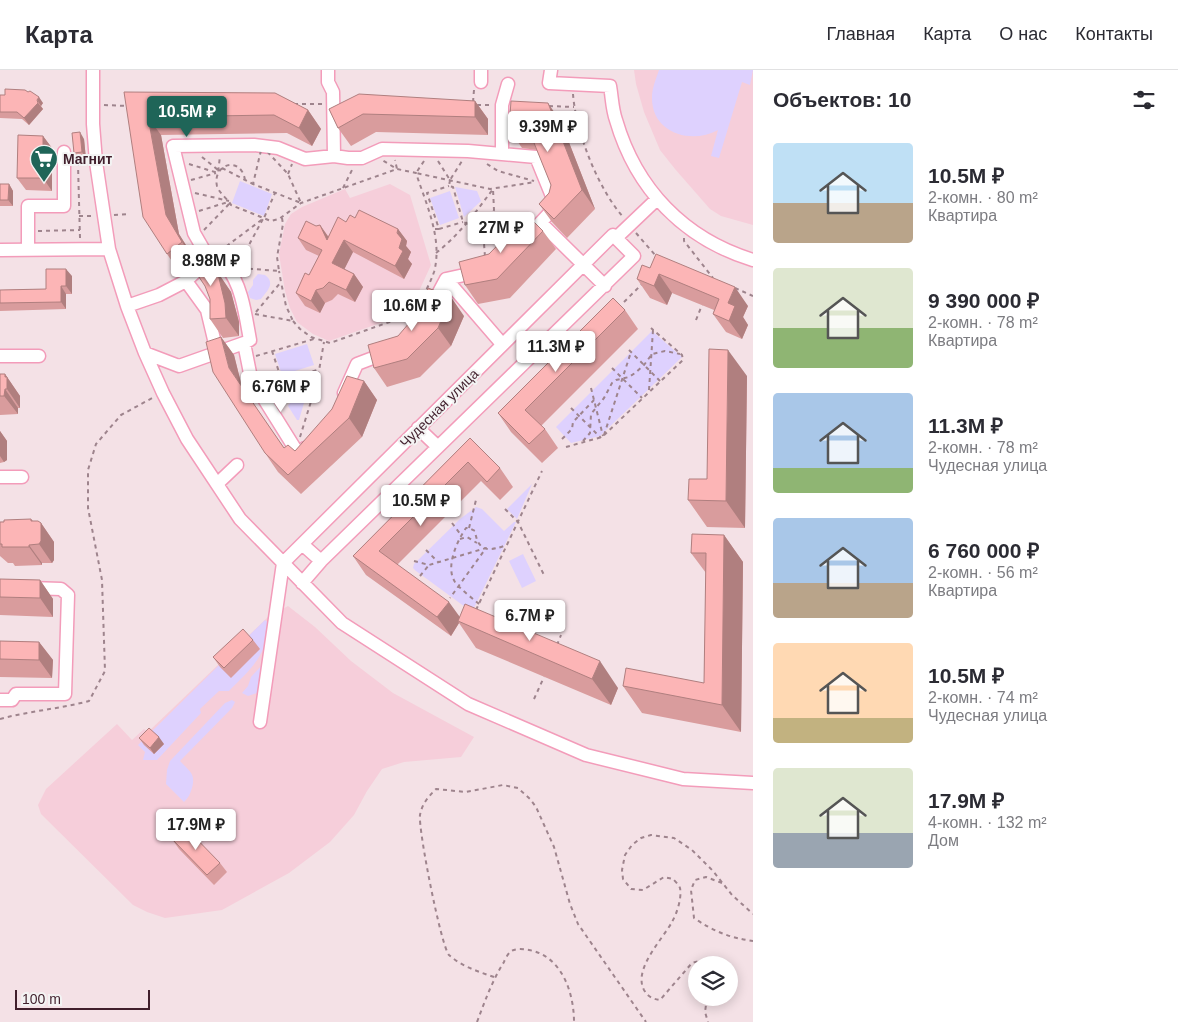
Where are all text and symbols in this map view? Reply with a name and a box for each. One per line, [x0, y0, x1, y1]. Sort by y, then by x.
text: Карта [25, 21, 93, 48]
text: Главная [827, 24, 895, 44]
text: Карта [923, 24, 971, 44]
text: О нас [999, 24, 1047, 44]
text: Контакты [1075, 24, 1153, 44]
icon: filters [1130, 86, 1158, 114]
text: Объектов: 10 [773, 88, 911, 111]
pin: 10.5M ₽ [141, 96, 233, 138]
text: 10.5M ₽ [158, 103, 216, 120]
pin: 9.39M ₽ [502, 111, 594, 153]
text: 9.39M ₽ [519, 118, 577, 135]
supermarket icon: Магнит [29, 144, 59, 183]
place label: Магнит [63, 151, 113, 167]
icon: home [813, 163, 873, 223]
text: 10.5M ₽ [928, 164, 1004, 187]
text: 2-комн. · 80 m² [928, 189, 1038, 206]
text: Квартира [928, 207, 997, 224]
pin: 27M ₽ [466, 212, 536, 254]
text: 27M ₽ [479, 219, 523, 236]
pin: 8.98M ₽ [165, 244, 257, 287]
text: 8.98M ₽ [182, 252, 240, 269]
icon: home [813, 288, 873, 348]
text: 9 390 000 ₽ [928, 289, 1039, 312]
pin: 10.6M ₽ [366, 290, 458, 332]
text: 10.6M ₽ [383, 297, 441, 314]
text: 2-комн. · 78 m² [928, 314, 1038, 331]
pin: 11.3M ₽ [510, 330, 602, 373]
text: Квартира [928, 332, 997, 349]
text: 11.3M ₽ [527, 338, 585, 355]
street label: Чудесная улица [396, 365, 482, 451]
pin: 6.76M ₽ [235, 370, 327, 413]
text: 6.76M ₽ [252, 378, 310, 395]
icon: home [813, 413, 873, 473]
text: 11.3M ₽ [928, 414, 1003, 437]
text: 2-комн. · 78 m² [928, 439, 1038, 456]
text: Чудесная улица [928, 457, 1047, 474]
pin: 10.5M ₽ [375, 484, 467, 527]
text: 10.5M ₽ [392, 492, 450, 509]
icon: home [813, 538, 873, 598]
text: 6 760 000 ₽ [928, 539, 1039, 562]
text: 2-комн. · 56 m² [928, 564, 1038, 581]
text: Квартира [928, 582, 997, 599]
pin: 6.7M ₽ [489, 600, 571, 642]
text: 6.7M ₽ [505, 607, 555, 624]
icon: home [813, 663, 873, 723]
text: 10.5M ₽ [928, 664, 1004, 687]
text: 2-комн. · 74 m² [928, 689, 1038, 706]
text: Чудесная улица [928, 707, 1047, 724]
icon: home [813, 788, 873, 848]
text: 17.9M ₽ [928, 789, 1004, 812]
pin: 17.9M ₽ [150, 808, 242, 851]
text: 4-комн. · 132 m² [928, 814, 1047, 831]
text: 17.9M ₽ [167, 816, 225, 833]
text: Дом [928, 832, 959, 849]
map controls [688, 956, 738, 1006]
button: layers [688, 956, 738, 1006]
scale bar [15, 987, 150, 1010]
text: 100 m [22, 991, 61, 1007]

